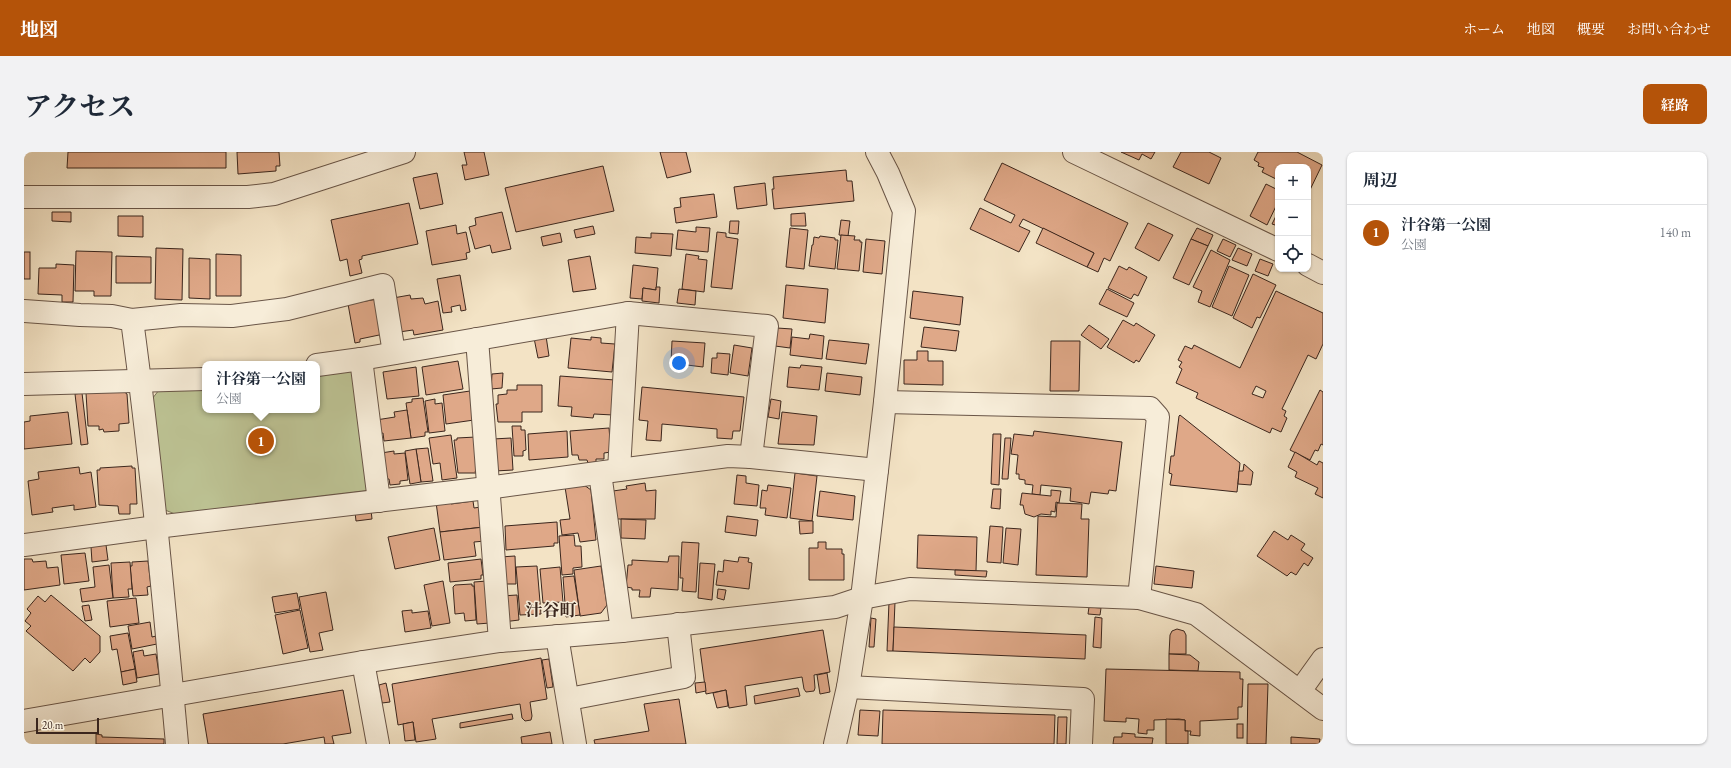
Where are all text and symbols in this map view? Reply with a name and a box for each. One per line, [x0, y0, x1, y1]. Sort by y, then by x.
text: 地図 [20, 17, 58, 42]
text: ホーム [1463, 20, 1505, 38]
text: 地図 [1527, 20, 1555, 38]
text: 概要 [1577, 20, 1605, 38]
text: お問い合わせ [1627, 20, 1711, 38]
button: 経路 [1643, 84, 1707, 124]
text: アクセス [24, 88, 135, 124]
map controls [1275, 164, 1311, 272]
button: + [1275, 164, 1311, 200]
text: 周辺 [1363, 169, 1397, 191]
button: − [1275, 200, 1311, 236]
text: 汁谷第一公園 [1401, 215, 1491, 234]
text: 1 [1373, 224, 1379, 241]
text: 140 m [1660, 224, 1691, 241]
button: locate [1275, 236, 1311, 272]
text: 公園 [1401, 236, 1427, 253]
your location [669, 353, 689, 373]
popup [202, 361, 320, 413]
text: 汁谷第一公園 [216, 369, 306, 388]
text: 公園 [216, 390, 242, 407]
pin: 1 [248, 426, 274, 456]
district label: 汁谷町 [526, 599, 577, 621]
scale bar [36, 716, 99, 735]
text: 20 m [42, 718, 63, 732]

